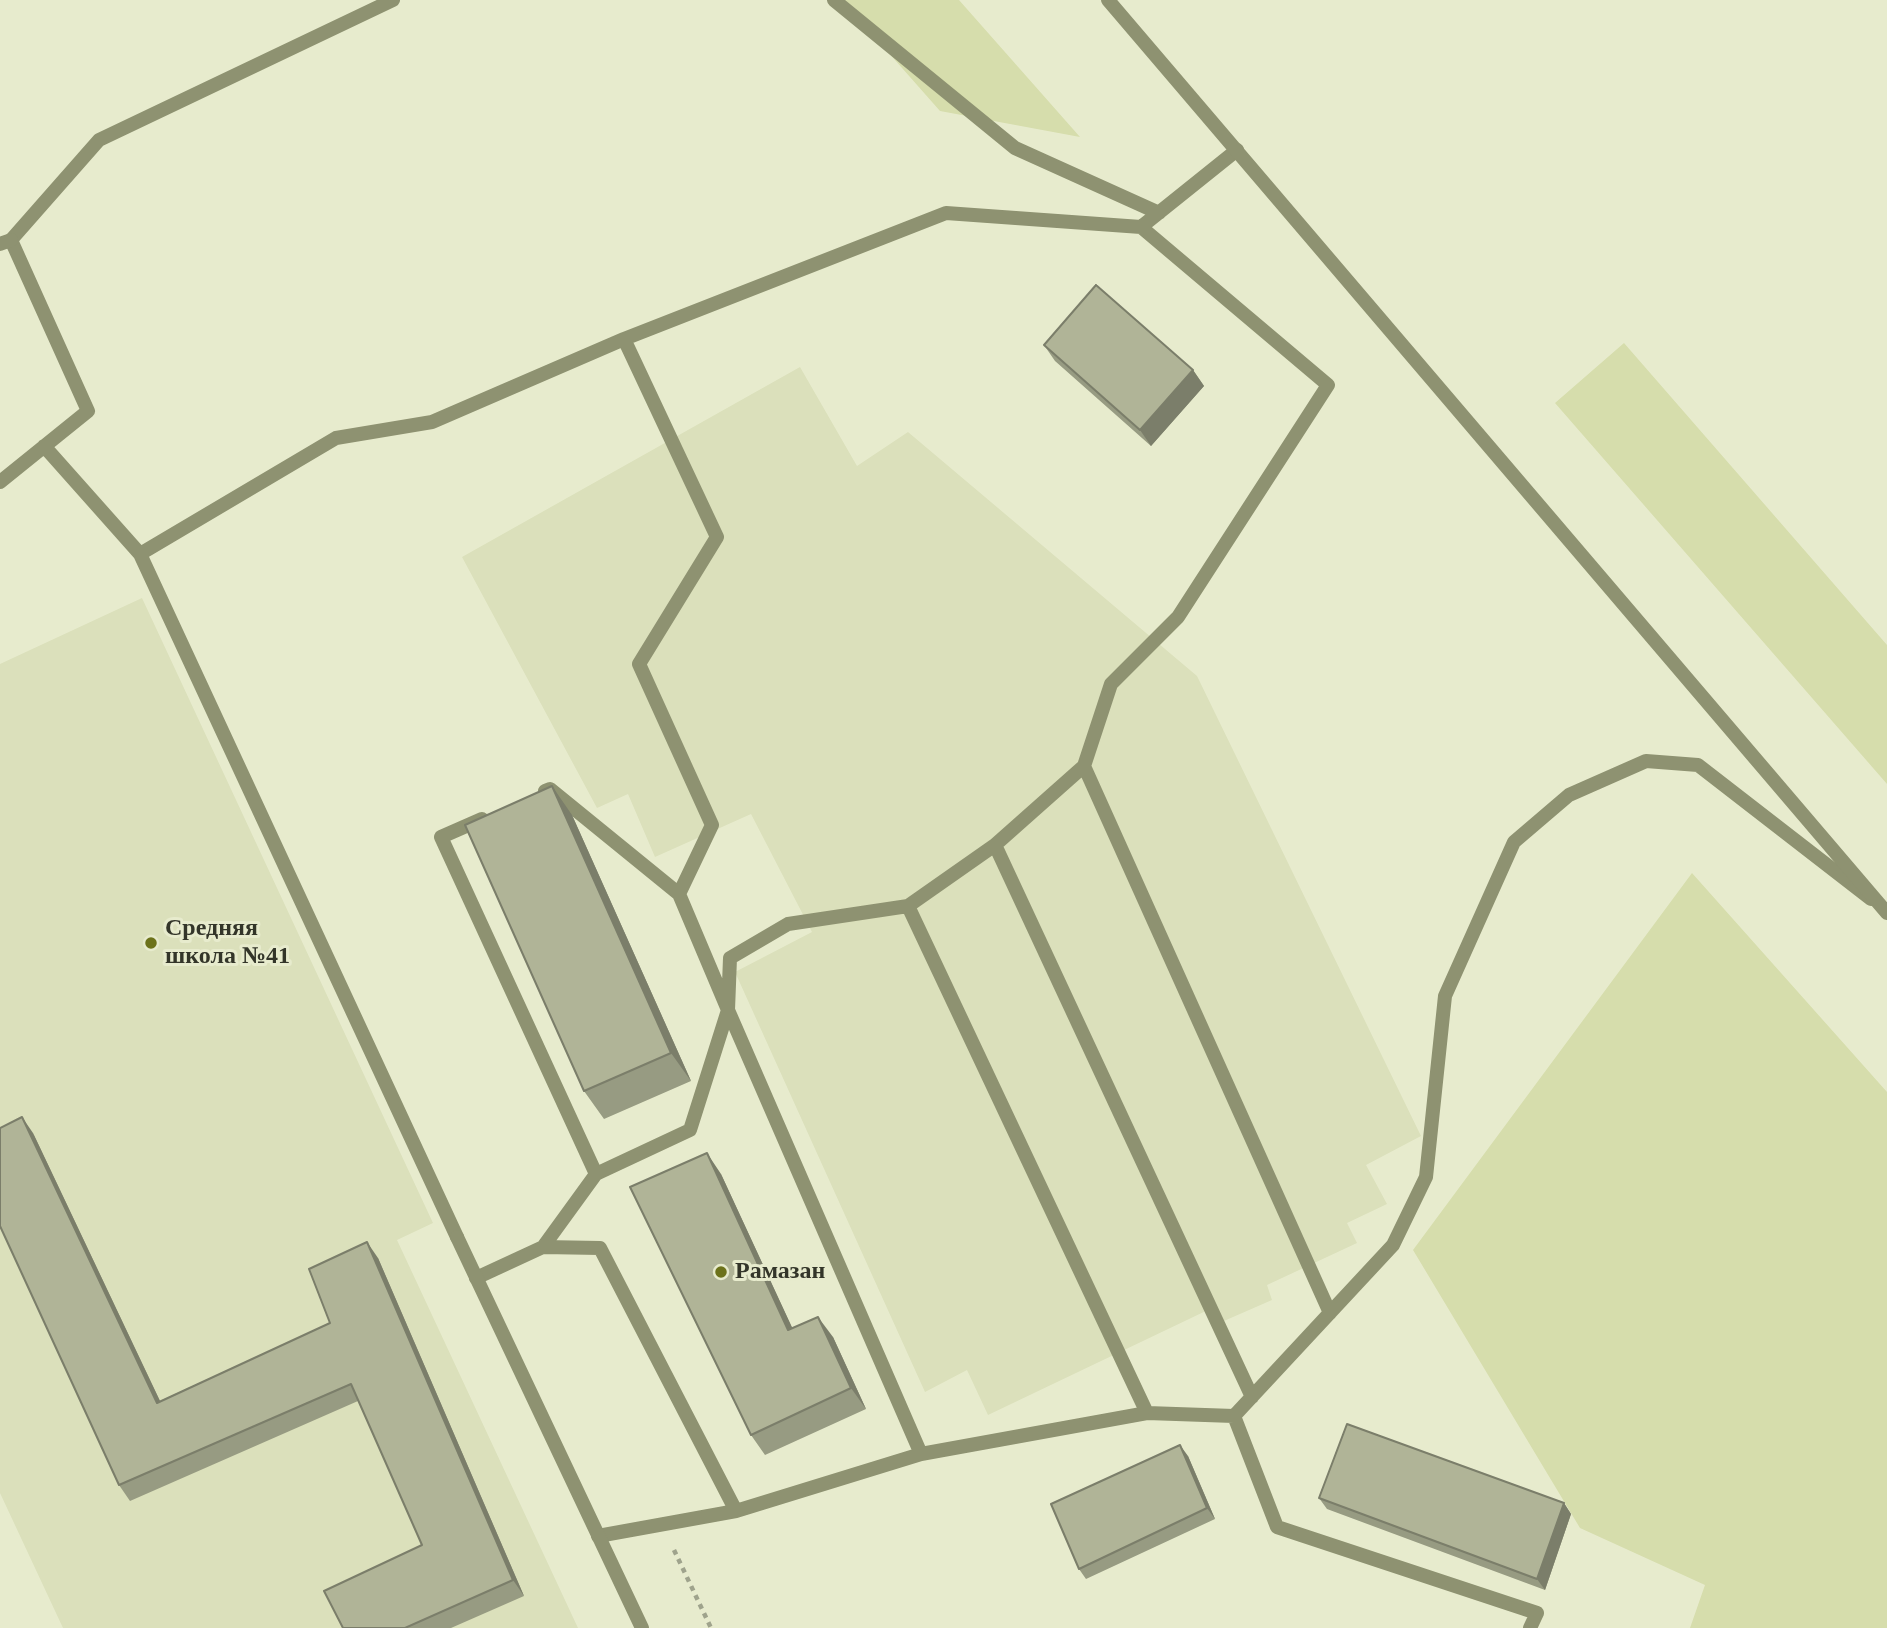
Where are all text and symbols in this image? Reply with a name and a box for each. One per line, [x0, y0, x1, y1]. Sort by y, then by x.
place label: Средняя школа №41 [165, 915, 290, 971]
marker: Средняя школа №41 [143, 935, 159, 951]
place label: Рамазан [735, 1258, 825, 1286]
marker: Рамазан [713, 1264, 729, 1280]

